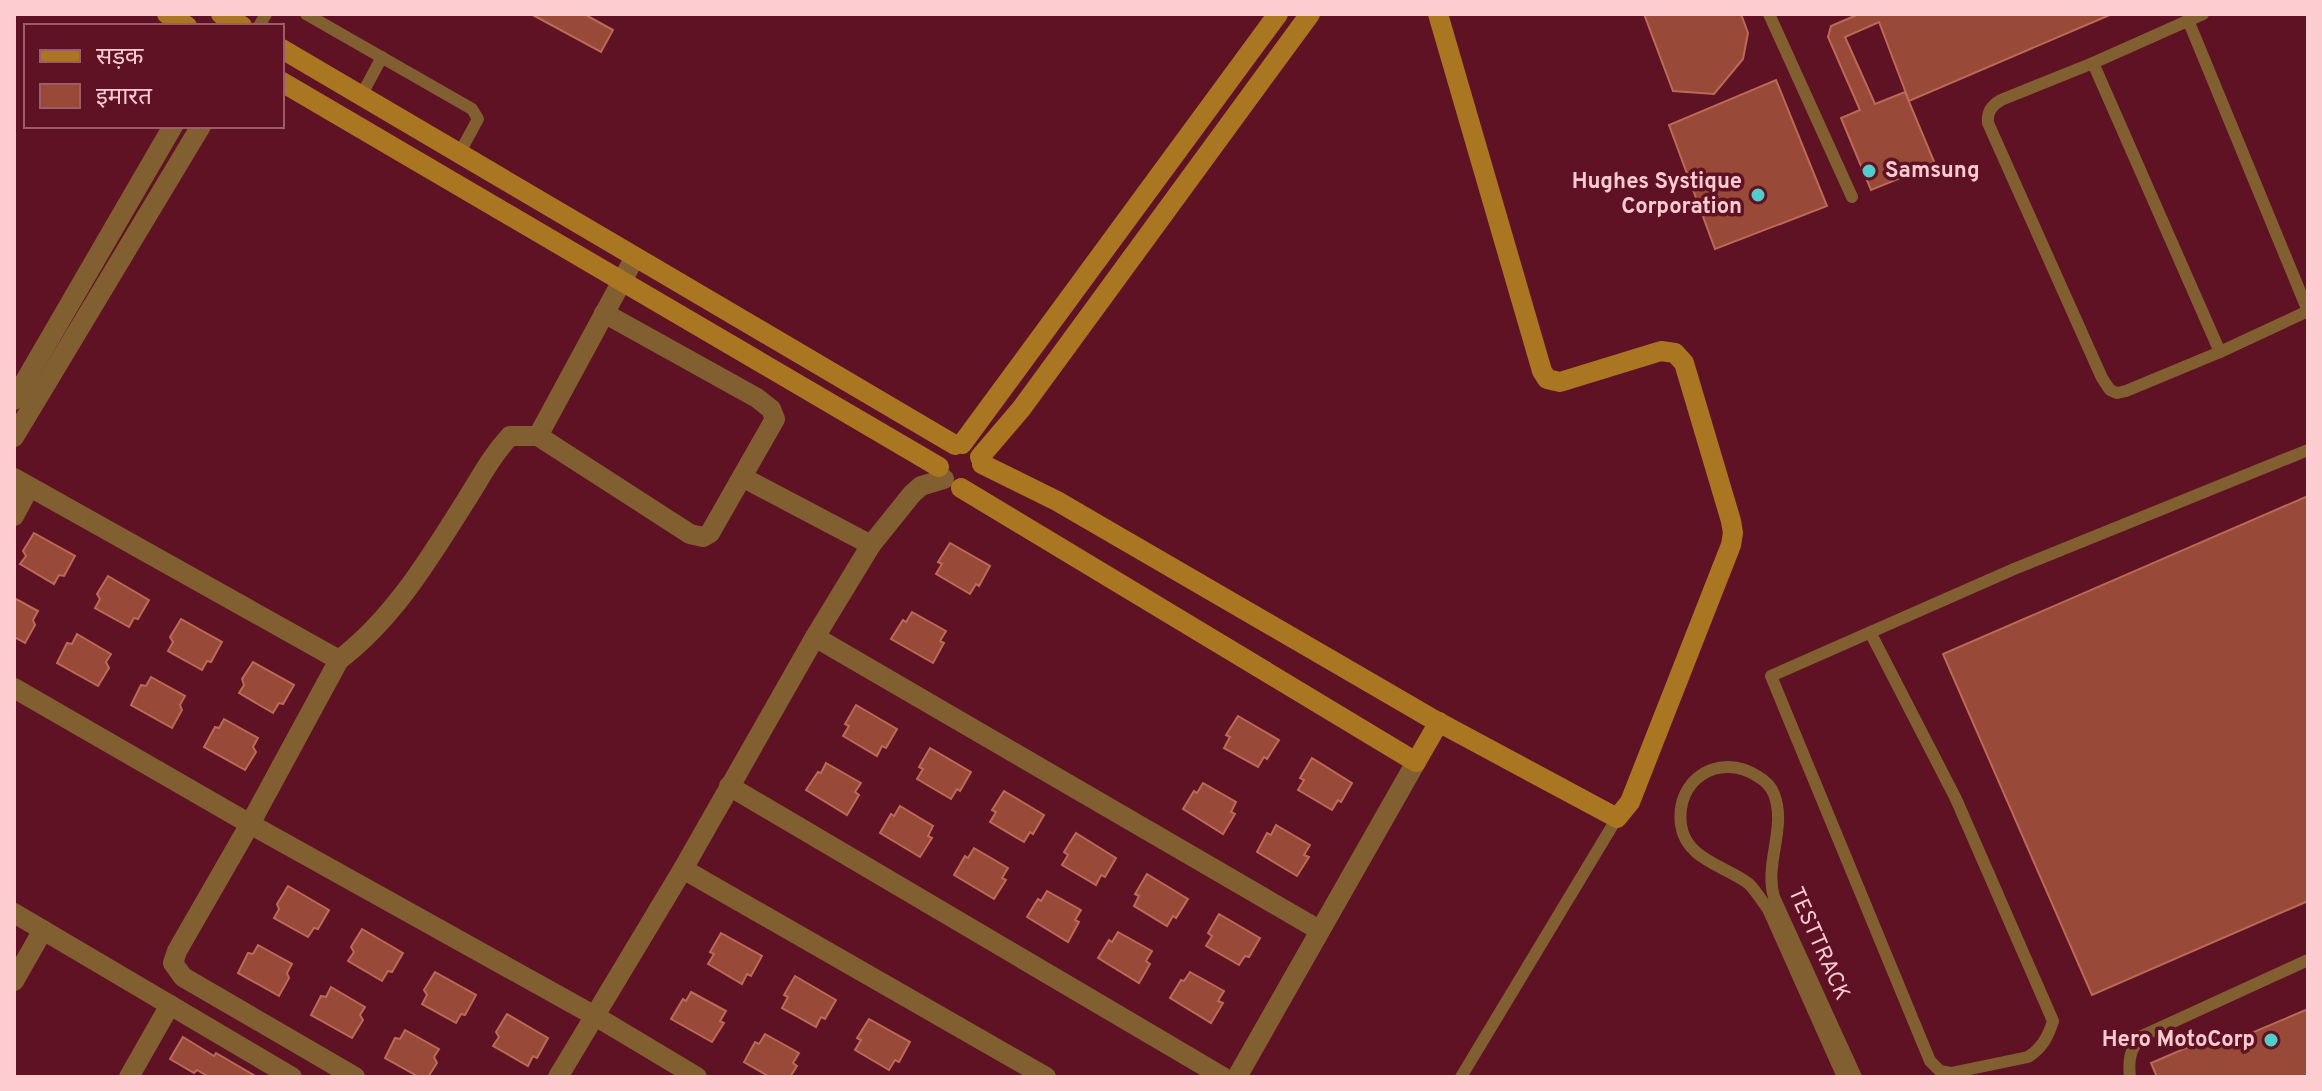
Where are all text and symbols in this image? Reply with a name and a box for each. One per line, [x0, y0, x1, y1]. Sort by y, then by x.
legend [24, 24, 284, 128]
text: सड़क [96, 43, 144, 73]
text: इमारत [96, 83, 153, 113]
place label: Samsung [1885, 158, 1980, 185]
marker: Samsung [1860, 162, 1878, 180]
place label: Hughes Systique Corporation [1572, 169, 1742, 221]
marker: Hughes Systique Corporation [1749, 186, 1767, 204]
street label: TESTTRACK [1781, 883, 1855, 1005]
place label: Hero MotoCorp [2102, 1027, 2255, 1054]
marker: Hero MotoCorp [2262, 1031, 2280, 1049]

